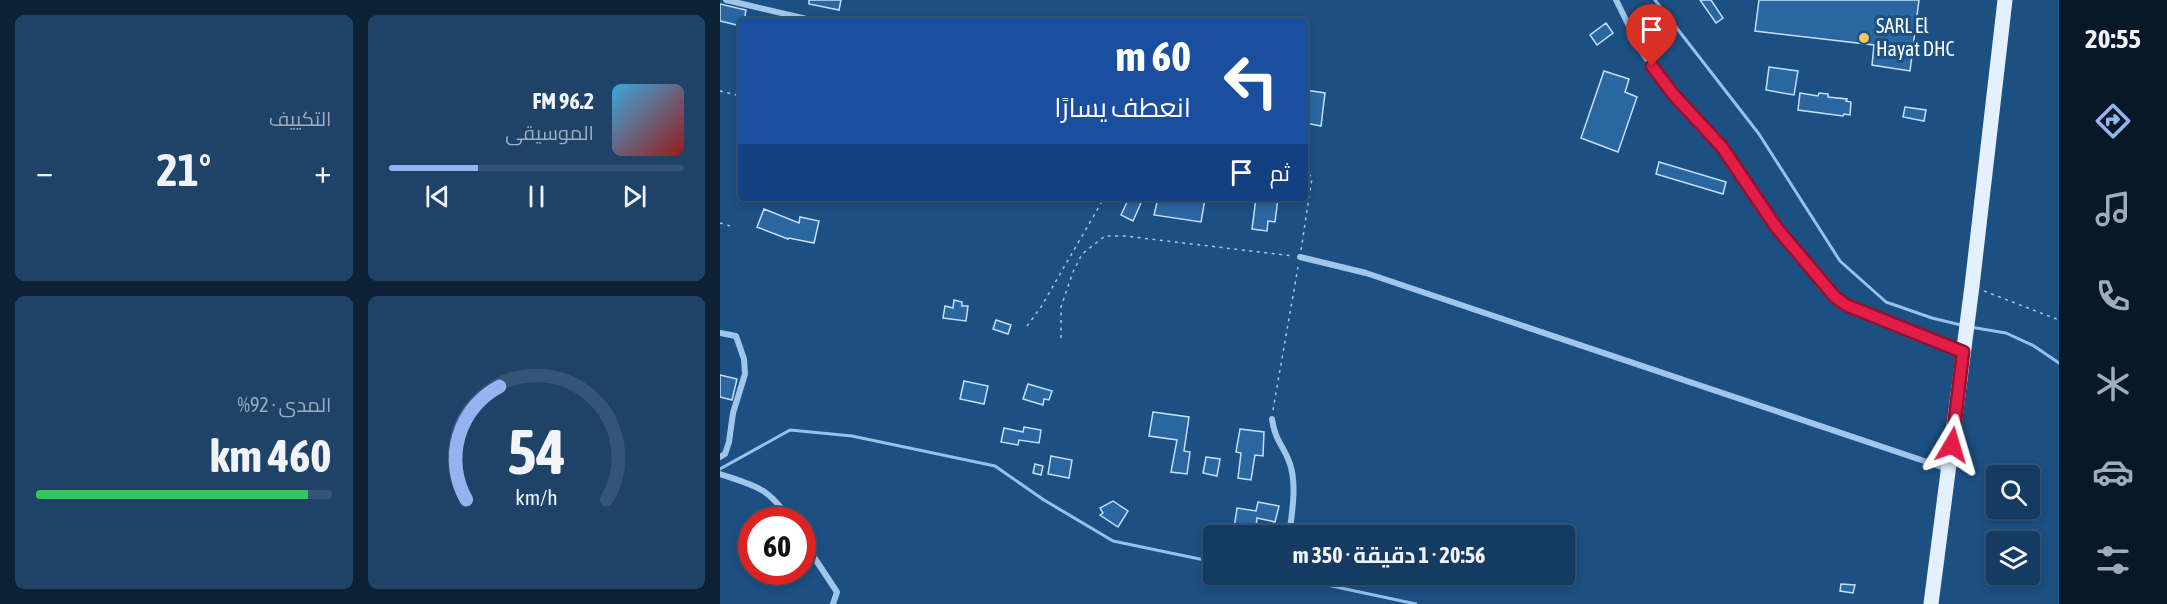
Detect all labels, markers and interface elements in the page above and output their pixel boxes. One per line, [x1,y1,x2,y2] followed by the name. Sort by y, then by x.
[1626,4,1677,66] pin
[1635,13,1668,46] icon: arrive
[1876,14,1955,60] place label: SARL El Hayat DHC
[2085,23,2141,54] text: 20:55
[1857,31,1871,45] marker: SARL El Hayat DHC
[1116,32,1191,80] text: 60 m
[1212,42,1290,120] icon: left
[532,88,594,114] text: 96.2 FM
[1054,92,1191,123] text: انعطف يسارًا
[2092,100,2134,142] icon: directions
[269,107,332,130] text: التكييف
[505,121,594,144] text: الموسيقى
[156,144,211,196] text: 21°
[36,152,53,190] text: −
[314,152,331,190] text: +
[1225,156,1258,189] icon: arrive
[1270,160,1290,186] text: ثم
[421,180,454,213] icon: previous
[520,180,553,213] icon: pause
[618,180,651,213] icon: next
[2092,188,2134,230] icon: music
[2092,275,2134,317] icon: phone
[2092,363,2134,405] icon: climate
[238,393,332,416] text: المدى · 92%
[1920,413,1984,477] position arrow
[507,416,566,487] text: 54
[210,430,332,482] text: 460 km
[2092,451,2134,493] icon: car
[1986,465,2040,585] map controls
[1986,465,2040,519] button: search
[515,485,558,510] text: km/h
[738,507,816,585] speed limit sign: 60
[1986,531,2040,585] button: layers
[2092,539,2134,581] icon: filters
[1293,542,1485,568] text: 20:56 · 1 دقيقة · 350 m

